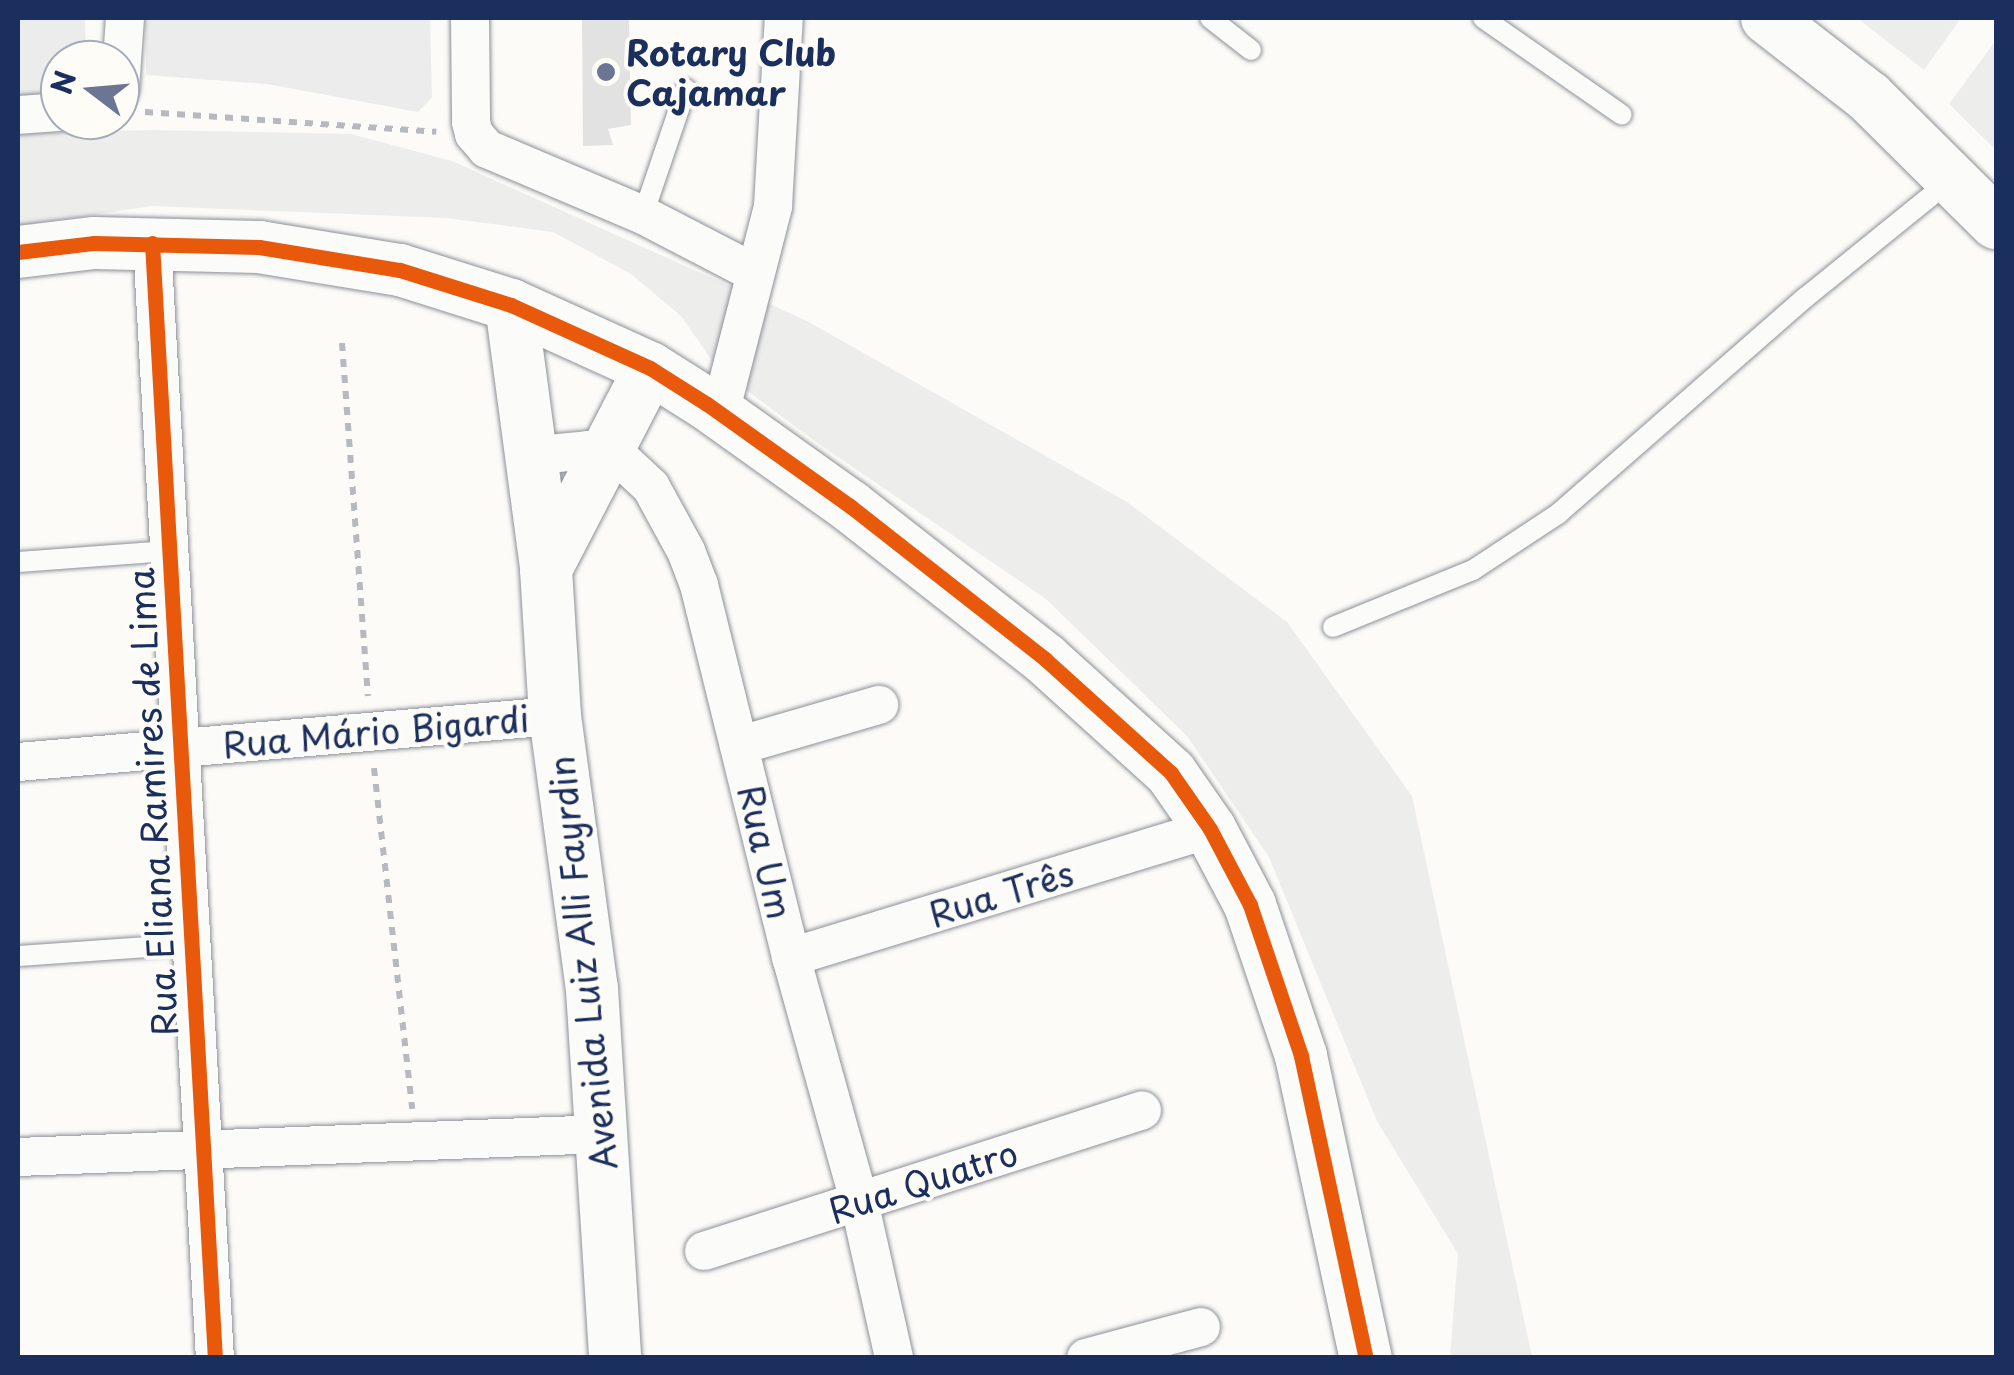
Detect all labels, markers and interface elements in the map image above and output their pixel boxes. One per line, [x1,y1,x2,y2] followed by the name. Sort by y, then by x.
[626,31,837,113] place label: Rotary Club Cajamar
[40,40,140,140] north arrow
[595,61,617,83] marker: Rotary Club Cajamar
[39,66,86,99] text: N
[119,563,185,1041] street label: Rua Eliana Ramires de Lima
[221,697,531,765] street label: Rua Mário Bigardi
[539,754,625,1172] street label: Avenida Luiz Alli Fayrdin
[730,780,802,924] street label: Rua Um
[923,851,1079,935] street label: Rua Três
[823,1131,1023,1231] street label: Rua Quatro

